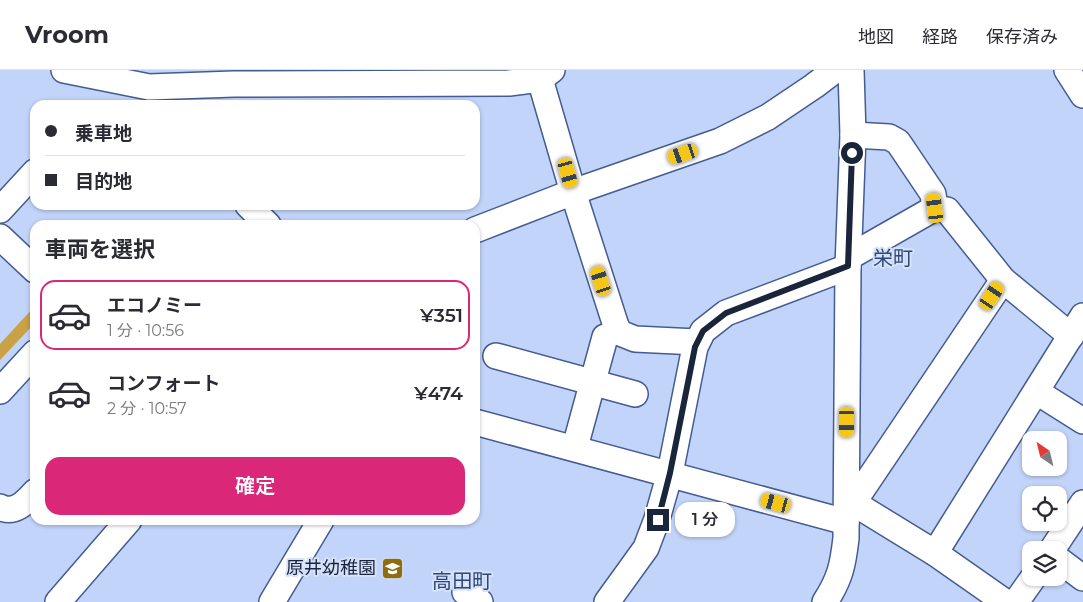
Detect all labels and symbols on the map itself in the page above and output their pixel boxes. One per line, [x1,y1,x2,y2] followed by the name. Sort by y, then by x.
[666,142,699,166] car
[841,142,863,164] route start
[556,157,579,189] car
[925,192,944,224] car
[873,246,913,270] district label: 栄町
[589,264,612,298] car
[977,279,1006,313] car
[839,407,854,437] car
[1022,431,1068,476] north arrow
[759,492,792,514] car
[676,502,736,538] callout: 1 分
[647,509,669,531] route end
[380,556,404,580] school or university icon: 原井幼稚園
[286,557,376,579] place label: 原井幼稚園
[432,569,492,593] district label: 高田町

